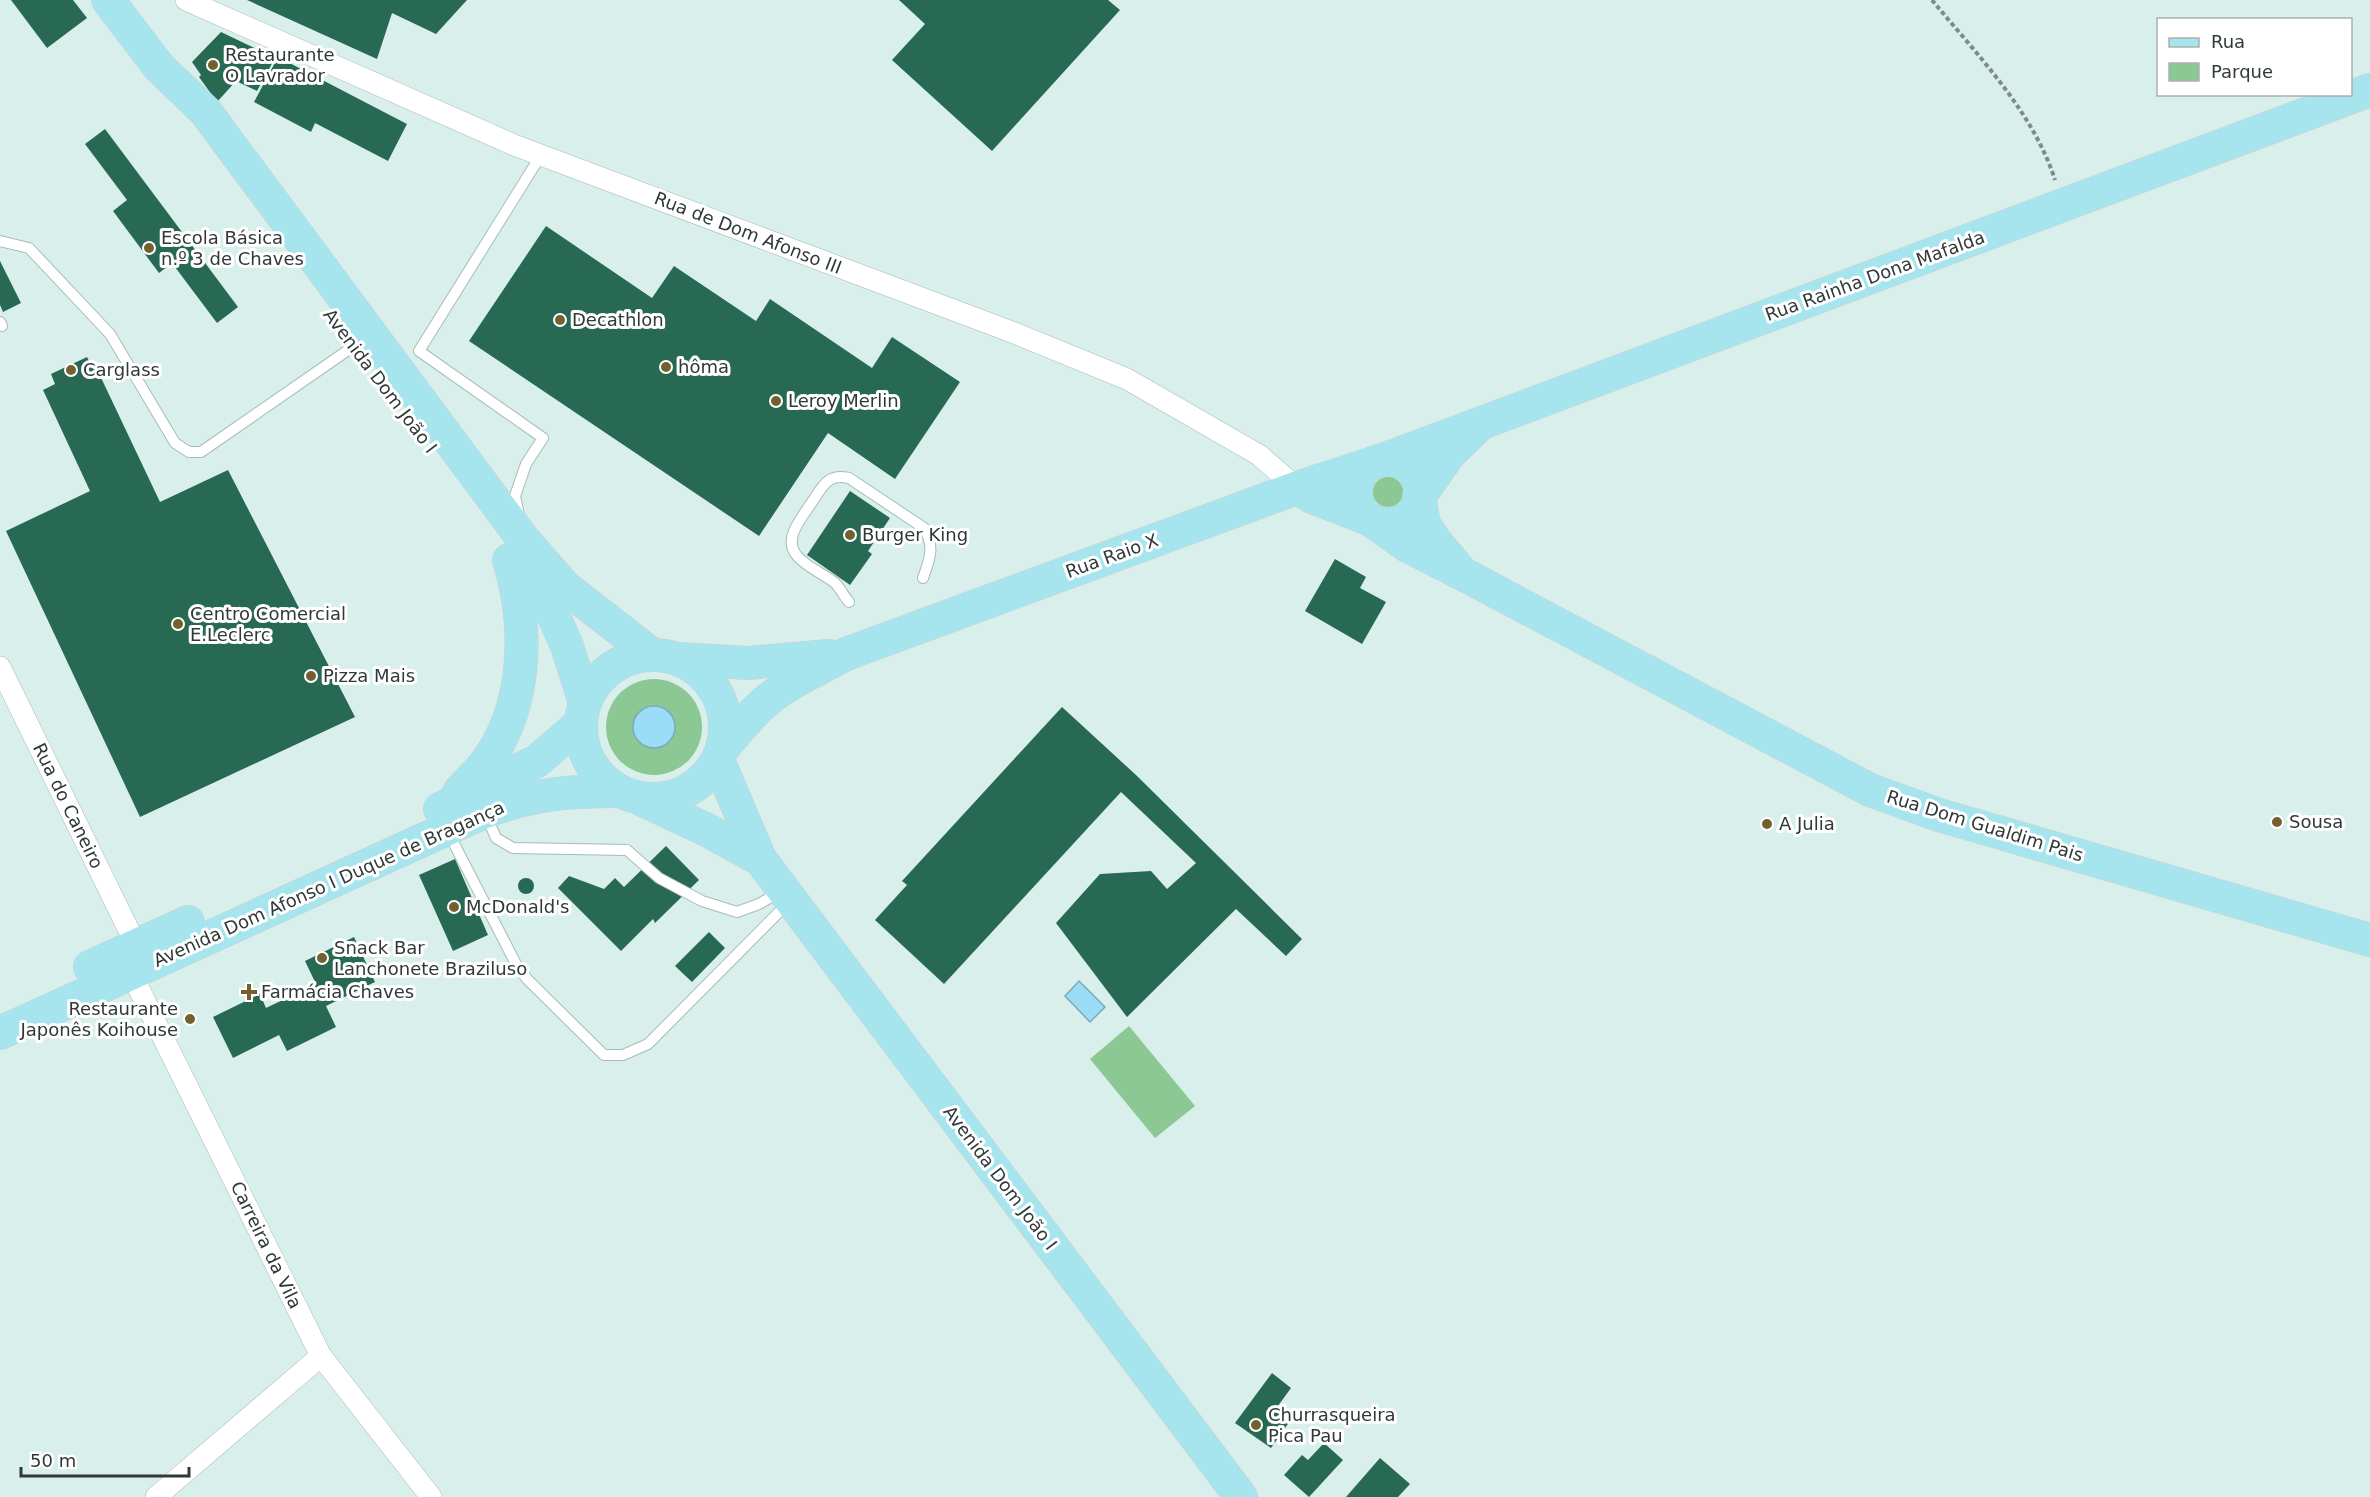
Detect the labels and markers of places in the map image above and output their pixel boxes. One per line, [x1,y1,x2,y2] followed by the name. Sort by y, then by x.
[225,44,335,86] place label: Restaurante O Lavrador
[206,58,220,72] marker: Restaurante O Lavrador
[161,227,304,269] place label: Escola Básica n.º 3 de Chaves
[142,241,156,255] marker: Escola Básica n.º 3 de Chaves
[572,309,664,330] place label: Decathlon
[553,313,567,327] marker: Decathlon
[678,356,729,377] place label: hôma
[83,359,160,380] place label: Carglass
[659,360,673,374] marker: hôma
[64,363,78,377] marker: Carglass
[788,390,899,411] place label: Leroy Merlin
[769,394,783,408] marker: Leroy Merlin
[862,524,968,545] place label: Burger King
[843,528,857,542] marker: Burger King
[190,603,346,645] place label: Centro Comercial E.Leclerc
[171,617,185,631] marker: Centro Comercial E.Leclerc
[323,665,415,686] place label: Pizza Mais
[304,669,318,683] marker: Pizza Mais
[2289,811,2343,832] place label: Sousa
[1779,813,1835,834] place label: A Julia
[2270,815,2284,829] marker: Sousa
[1760,817,1774,831] marker: A Julia
[466,896,570,917] place label: McDonald's
[447,900,461,914] marker: McDonald's
[334,937,527,979] place label: Snack Bar Lanchonete Braziluso
[315,951,329,965] marker: Snack Bar Lanchonete Braziluso
[261,981,414,1002] place label: Farmácia Chaves
[242,985,256,999] marker: Farmácia Chaves
[19,998,178,1040] place label: Restaurante Japonês Koihouse
[183,1012,197,1026] marker: Restaurante Japonês Koihouse
[1268,1404,1396,1446] place label: Churrasqueira Pica Pau
[1249,1418,1263,1432] marker: Churrasqueira Pica Pau

